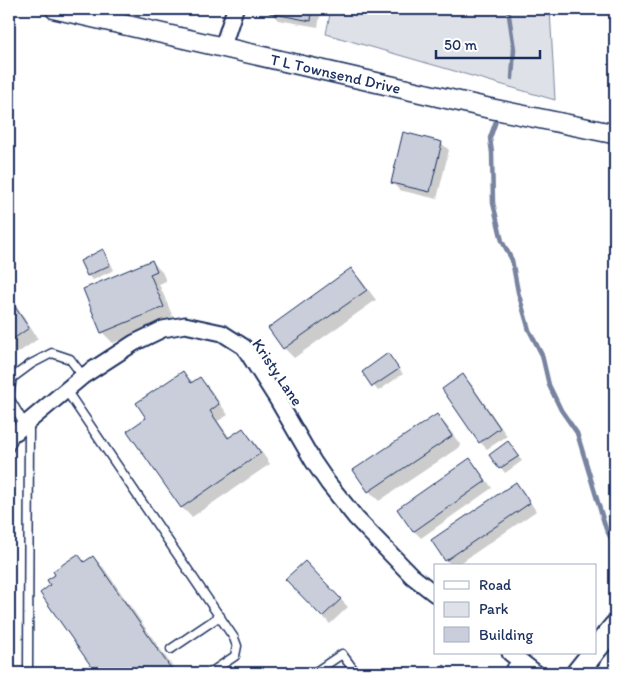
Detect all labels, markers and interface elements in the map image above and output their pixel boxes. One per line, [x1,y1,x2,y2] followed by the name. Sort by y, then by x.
[436,28,540,60] scale bar
[444,36,477,54] text: 50 m
[269,50,403,98] street label: T L Townsend Drive
[248,335,307,410] street label: Kristy Lane
[434,564,596,654] legend
[479,576,512,594] text: Road
[479,600,509,618] text: Park
[479,626,533,644] text: Building

